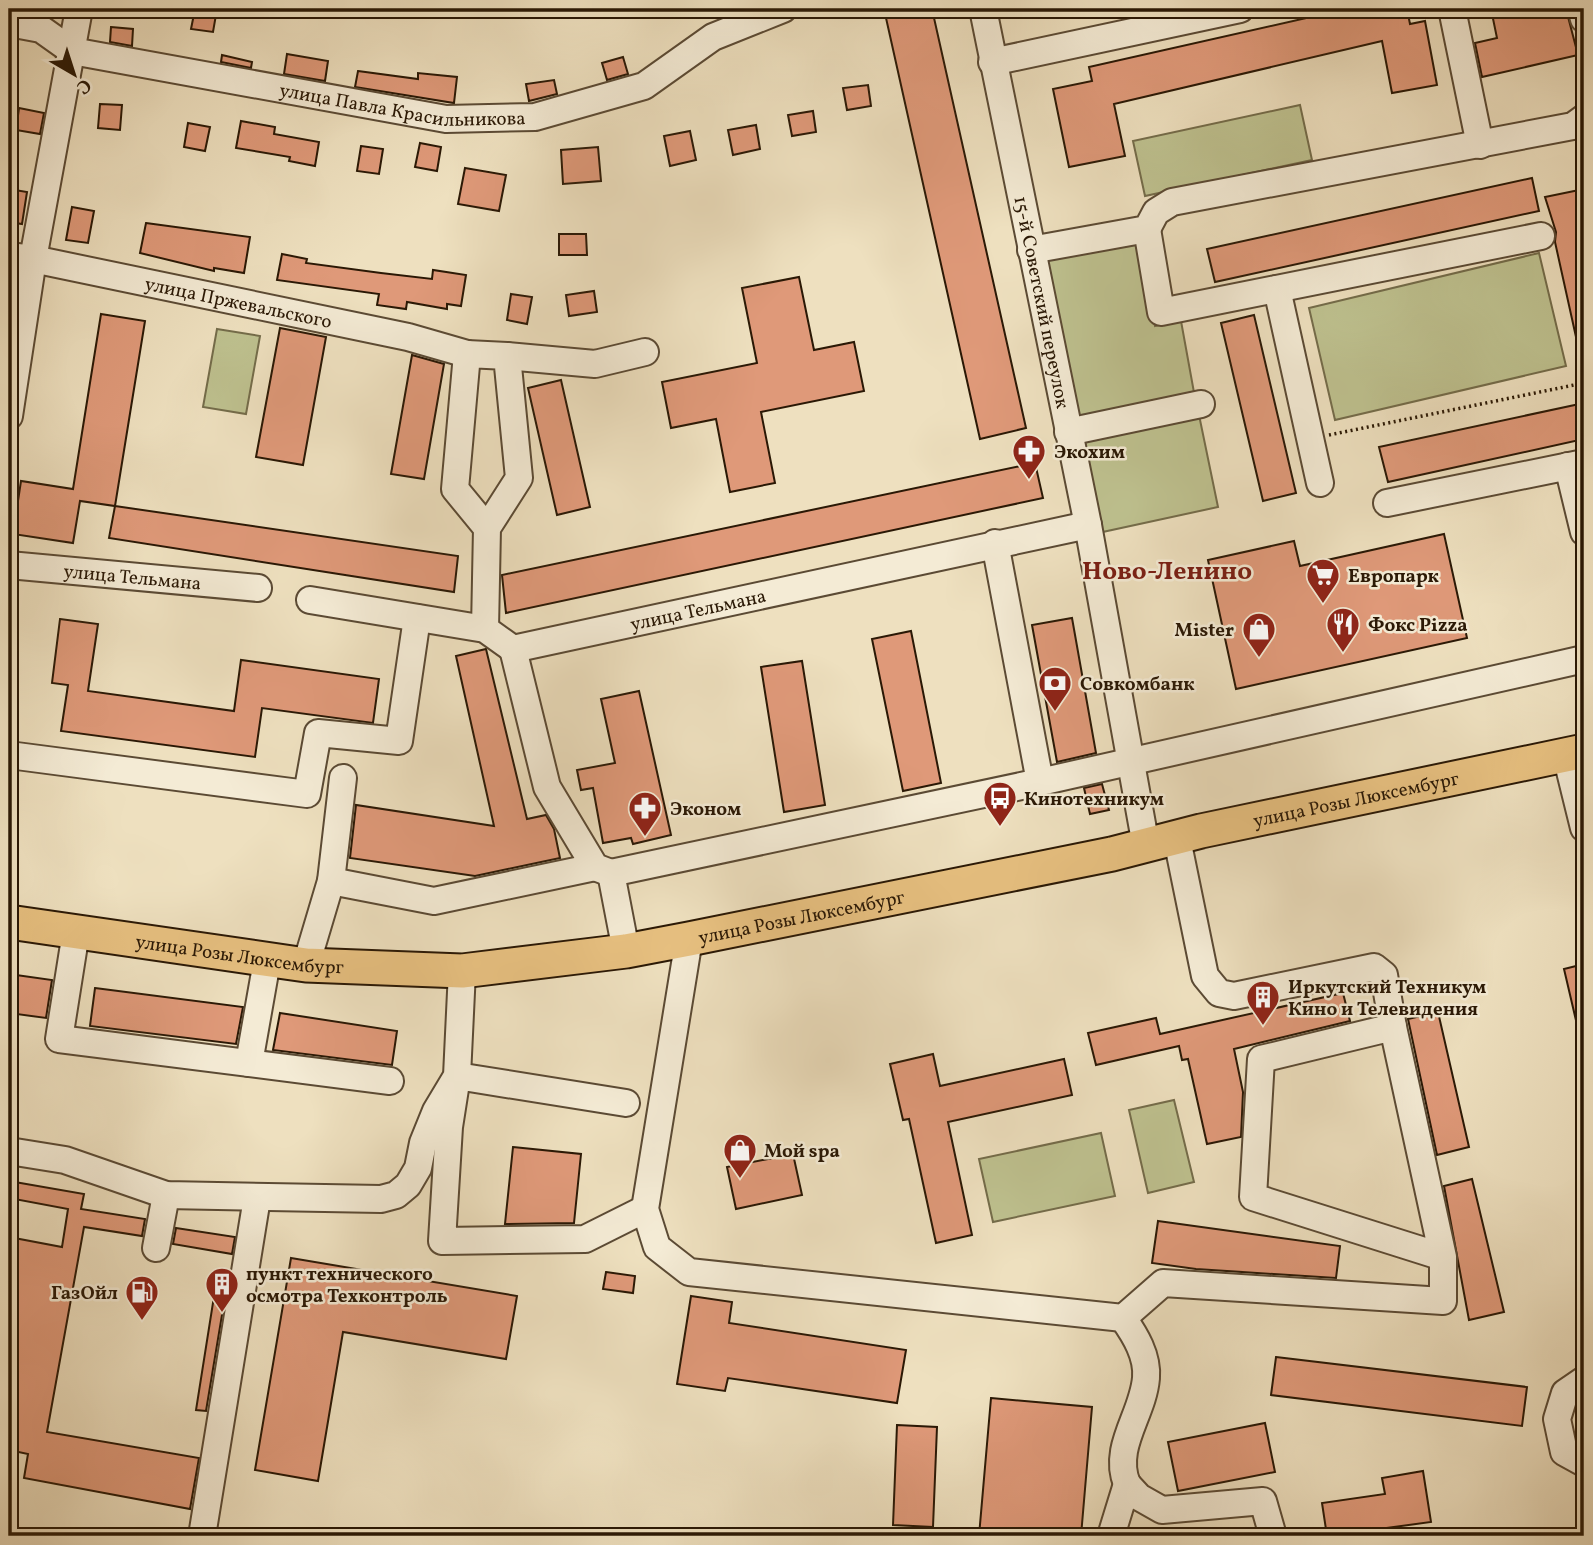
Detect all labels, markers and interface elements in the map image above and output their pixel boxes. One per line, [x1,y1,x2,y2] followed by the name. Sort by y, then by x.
[38,38,108,108] north arrow
[71,72,96,100] text: С
[277,78,526,134] street label: улица Павла Красильникова
[1006,194,1075,411] street label: 15-й Советский переулок
[142,272,334,336] street label: улица Пржевальского
[1010,432,1048,481] pharmacy icon: Экохим
[1054,440,1125,466] place label: Экохим
[1082,554,1252,590] district label: Ново-Ленино
[1304,556,1342,605] supermarket icon: Европарк
[62,559,202,598] street label: улица Тельмана
[1348,564,1440,590] place label: Европарк
[628,584,769,638] street label: улица Тельмана
[1324,605,1362,654] restaurant icon: Фокс Pizza
[1240,610,1278,659] shop icon: Mister
[1368,613,1468,639] place label: Фокс Pizza
[1175,618,1234,644] place label: Mister
[1036,664,1074,713] bank icon: Совкомбанк
[1080,672,1195,698] place label: Совкомбанк
[1251,766,1462,835] street label: улица Розы Люксембург
[981,779,1019,828] bus stop icon: Кинотехникум
[1024,787,1164,813] place label: Кинотехникум
[626,789,664,838] pharmacy icon: Эконом
[670,797,741,823] place label: Эконом
[696,885,908,952] street label: улица Розы Люксембург
[134,929,345,981] street label: улица Розы Люксембург
[1288,975,1486,1023] place label: Иркутский Техникум Кино и Телевидения
[1244,978,1282,1027] building icon: Иркутский Техникум Кино и Телевидения
[721,1131,759,1180] shop icon: Мой spa
[764,1139,840,1165] place label: Мой spa
[246,1262,448,1310] place label: пункт технического осмотра Техконтроль
[203,1265,241,1314] building icon: пункт технического осмотра Техконтроль
[123,1273,161,1322] fuel station icon: ГазОйл
[51,1281,118,1307] place label: ГазОйл

